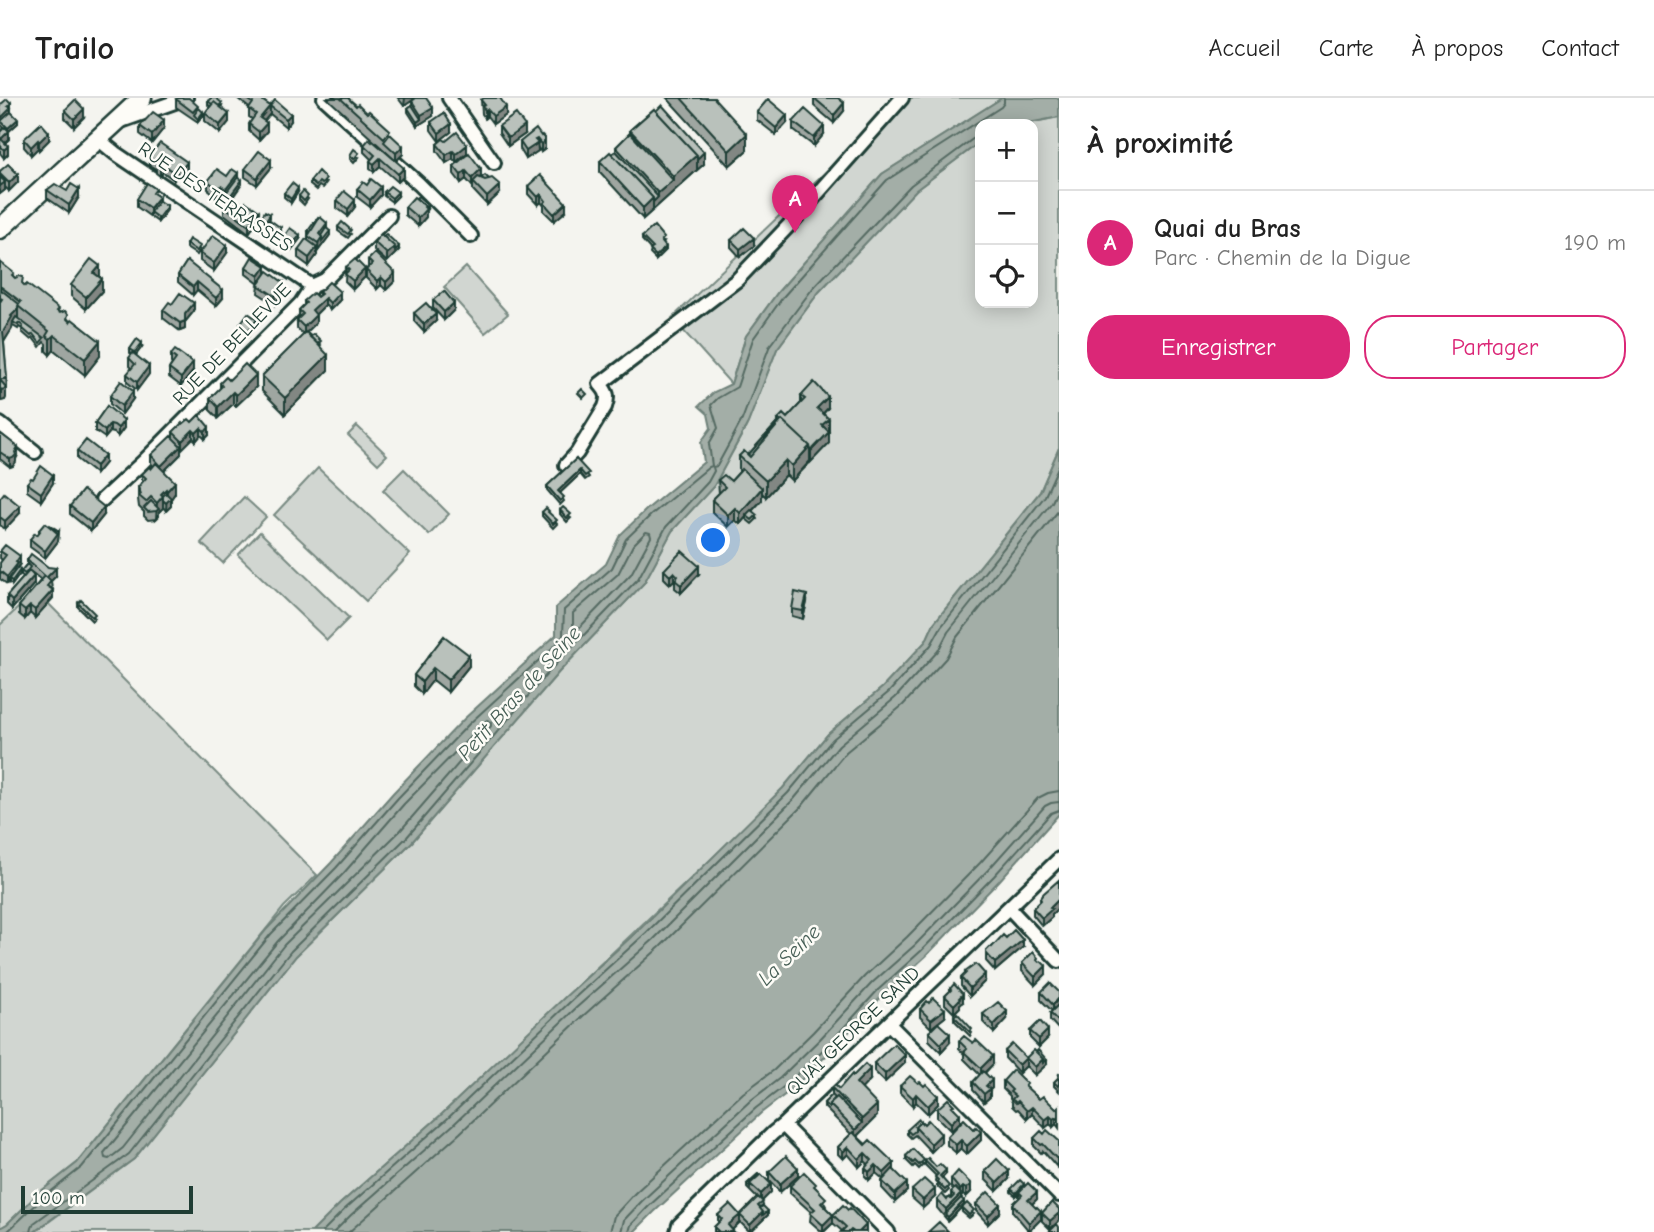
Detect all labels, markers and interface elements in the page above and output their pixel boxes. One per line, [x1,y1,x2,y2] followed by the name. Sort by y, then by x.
[35,29,114,67] text: Trailo
[1209,34,1281,62] text: Accueil
[1319,34,1374,62] text: Carte
[1412,34,1503,62] text: À propos
[1541,34,1619,62] text: Contact
[975,119,1038,308] map controls
[975,119,1038,182] button: +
[1087,126,1233,161] text: À proximité
[134,137,296,257] street label: RUE DES TERRASSES
[772,175,818,233] pin: A
[975,182,1038,245] button: −
[1154,214,1300,244] text: Quai du Bras
[1104,229,1116,256] text: A
[1564,229,1626,256] text: 190 m
[1154,244,1410,271] text: Parc · Chemin de la Digue
[975,245,1038,308] button: locate
[168,279,296,409] street label: RUE DE BELLEVUE
[1087,315,1350,379] button: Enregistrer
[1364,315,1626,379] button: Partager
[696,523,730,557] your location
[452,621,586,765] water label: Petit Bras de Seine
[753,919,825,990] water label: La Seine
[782,962,924,1100] street label: QUAI GEORGE SAND
[21,1183,192,1215] scale bar
[32,1187,85,1209] text: 100 m

